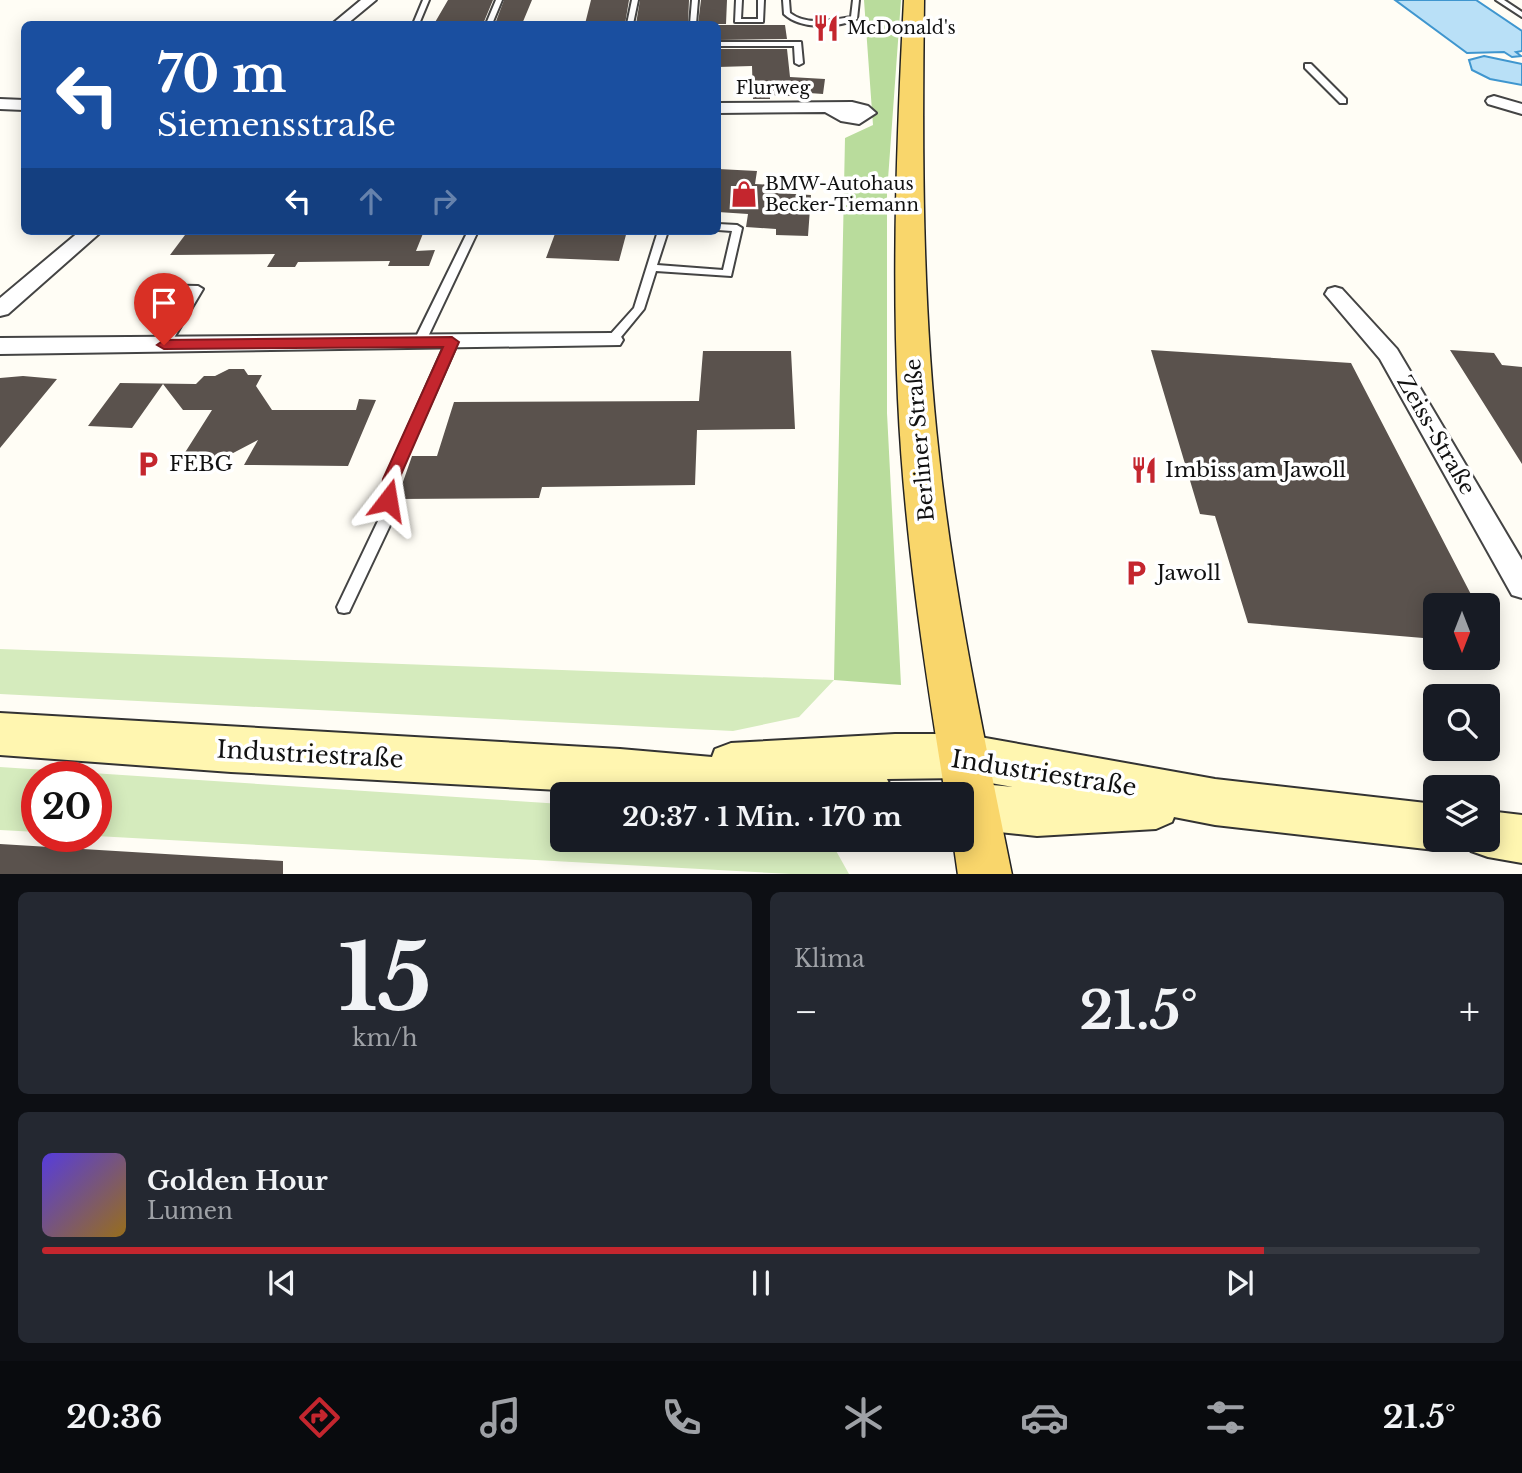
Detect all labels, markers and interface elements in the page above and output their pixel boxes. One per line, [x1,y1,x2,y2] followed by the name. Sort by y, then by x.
[811,13,841,43] restaurant icon: McDonald's
[847,17,956,39] place label: McDonald's
[157,44,287,105] text: 70 m
[42,49,133,140] icon: left
[736,77,811,99] street label: Flurweg
[157,105,396,145] text: Siemensstraße
[765,173,919,216] place label: BMW-Autohaus Becker-Tiemann
[729,179,759,209] shop icon: BMW-Autohaus Becker-Tiemann
[279,182,317,220] icon: left
[352,182,390,220] icon: ahead
[425,182,463,220] icon: right
[134,273,194,345] pin
[145,284,183,322] icon: arrive
[900,357,940,523] street label: Berliner Straße
[1391,371,1481,499] street label: Zeiss-Straße
[133,449,163,479] parking icon: FEBG
[169,451,233,477] place label: FEBG
[1129,455,1159,485] restaurant icon: Imbiss am Jawoll
[1165,457,1346,483] place label: Imbiss am Jawoll
[351,463,425,537] position arrow
[1121,558,1151,588] parking icon: Jawoll
[1154,560,1221,586] place label: Jawoll
[1423,593,1500,670] north arrow
[1423,593,1500,852] map controls
[1423,684,1500,761] button: search
[216,735,404,773] street label: Industriestraße
[949,744,1139,802] street label: Industriestraße
[21,761,112,852] speed limit sign: 20
[1423,775,1500,852] button: layers
[622,801,902,833] text: 20:37 · 1 Min. · 170 m
[338,922,432,1035] text: 15
[794,945,865,973] text: Klima
[1079,979,1198,1043] text: 21.5°
[794,988,818,1035] text: −
[1459,988,1480,1035] text: +
[352,1024,418,1052] text: km/h
[147,1165,328,1197] text: Golden Hour
[147,1197,233,1225] text: Lumen
[263,1264,301,1302] icon: previous
[742,1264,780,1302] icon: pause
[1221,1264,1259,1302] icon: next
[295,1393,344,1442] icon: directions
[476,1393,525,1442] icon: music
[657,1393,706,1442] icon: phone
[839,1393,888,1442] icon: climate
[1020,1393,1069,1442] icon: car
[1201,1393,1250,1442] icon: filters
[66,1397,162,1437] text: 20:36
[1383,1397,1456,1437] text: 21.5°

